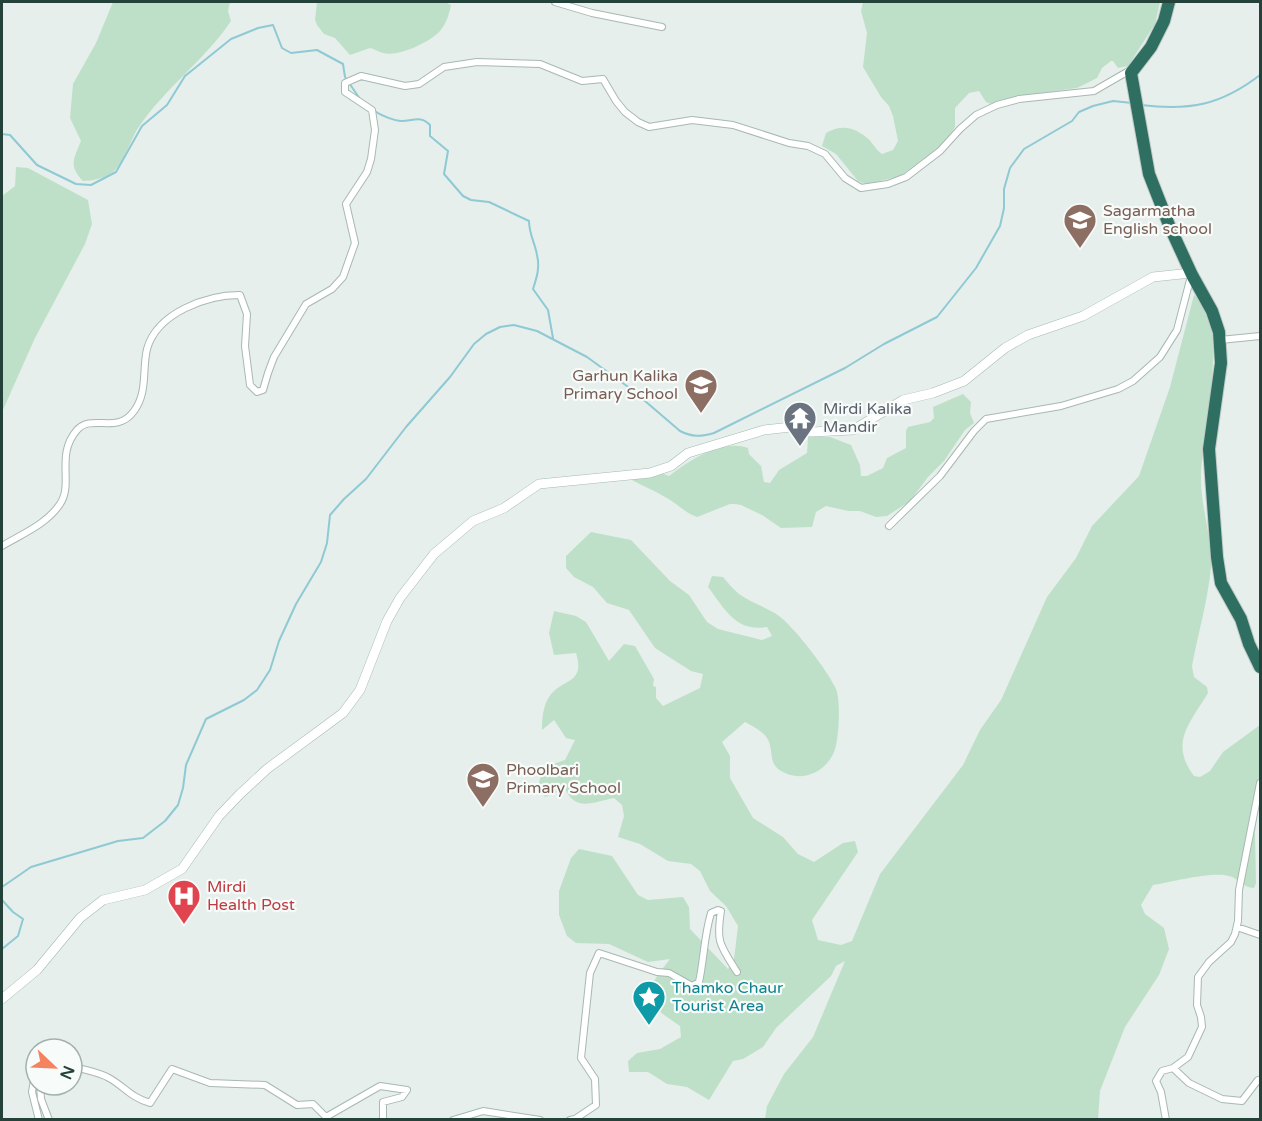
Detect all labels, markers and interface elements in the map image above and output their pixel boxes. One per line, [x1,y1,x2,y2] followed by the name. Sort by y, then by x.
[1103,201,1212,239] place label: Sagarmatha English school
[1062,202,1098,249] school or university icon: Sagarmatha English school
[563,366,678,404] place label: Garhun Kalika Primary School
[683,367,719,414] school or university icon: Garhun Kalika Primary School
[823,399,912,437] place label: Mirdi Kalika Mandir
[782,400,818,447] temple icon: Mirdi Kalika Mandir
[506,760,621,798] place label: Phoolbari Primary School
[465,761,501,808] school or university icon: Phoolbari Primary School
[207,877,295,915] place label: Mirdi Health Post
[166,878,202,925] hospital icon: Mirdi Health Post
[672,978,784,1016] place label: Thamko Chaur Tourist Area
[631,979,667,1026] place icon: Thamko Chaur Tourist Area
[24,1037,84,1097] north arrow
[55,1063,79,1082] text: N

